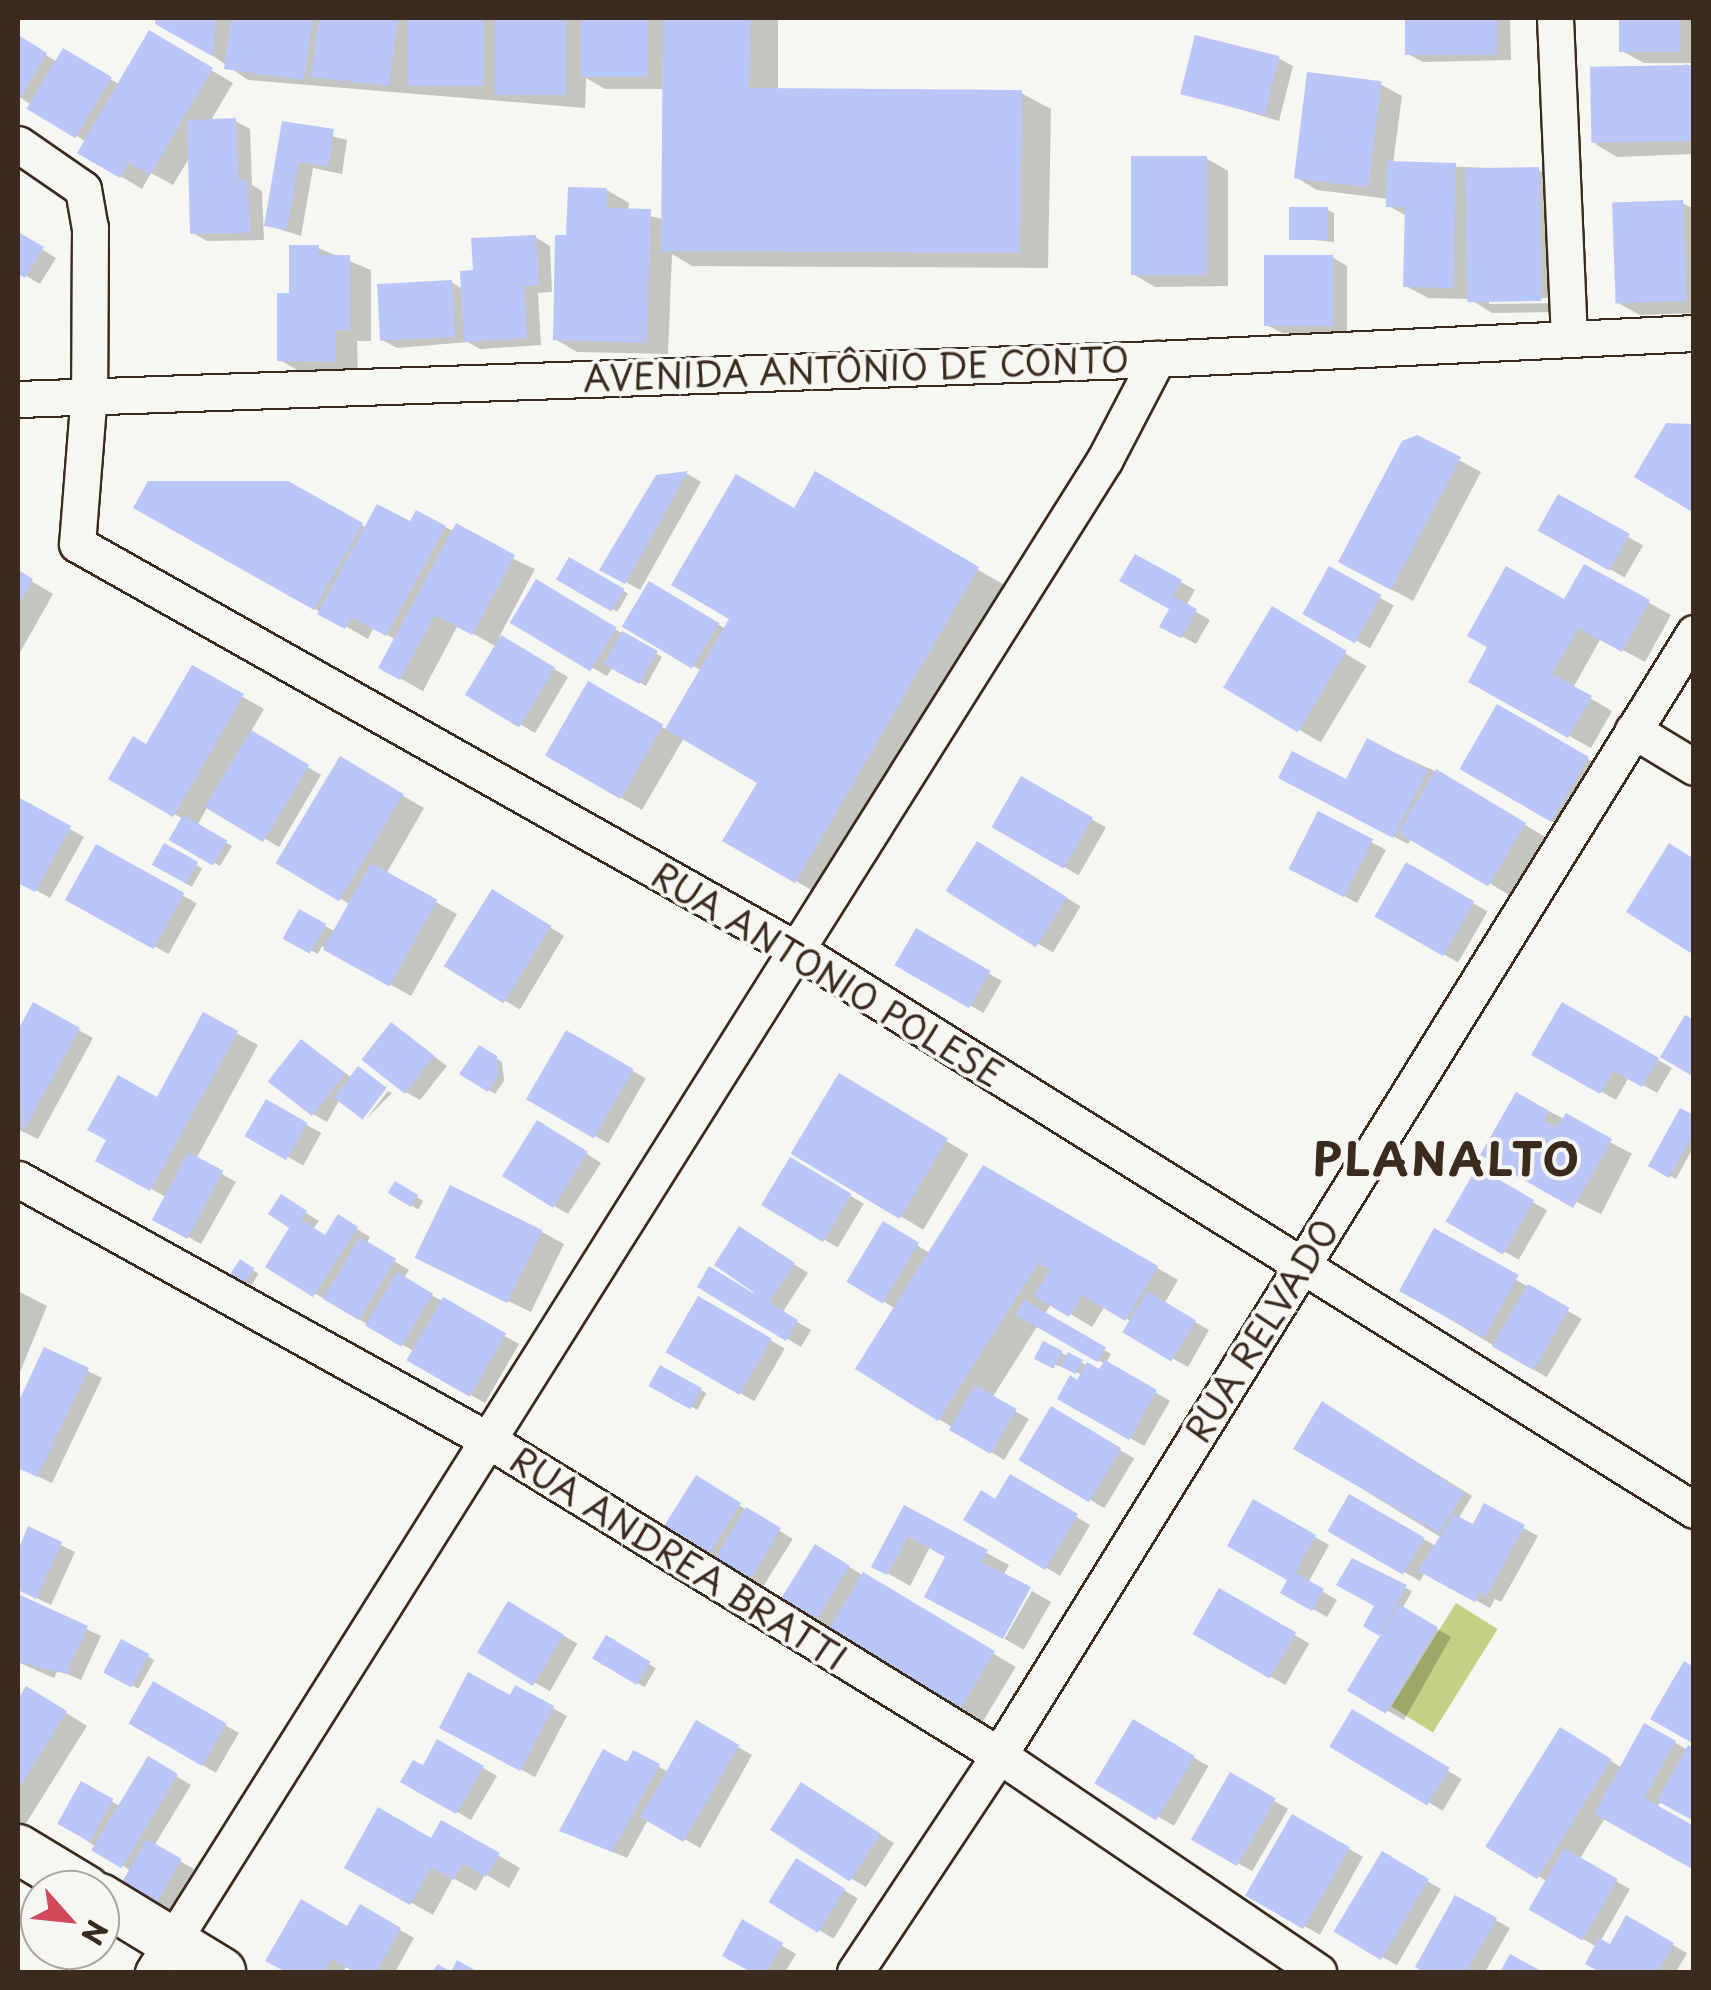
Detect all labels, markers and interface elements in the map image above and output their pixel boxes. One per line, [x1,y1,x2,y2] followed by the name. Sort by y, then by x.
[581,337,1131,399] street label: AVENIDA ANTÔNIO DE CONTO
[643,851,1013,1097] street label: RUA ANTONIO POLESE
[1313,1131,1581,1185] district label: PLANALTO
[1175,1209,1347,1451] street label: RUA RELVADO
[503,1437,855,1679] street label: RUA ANDREA BRATTI
[20,1870,120,1970] north arrow
[71,1913,120,1953] text: N

